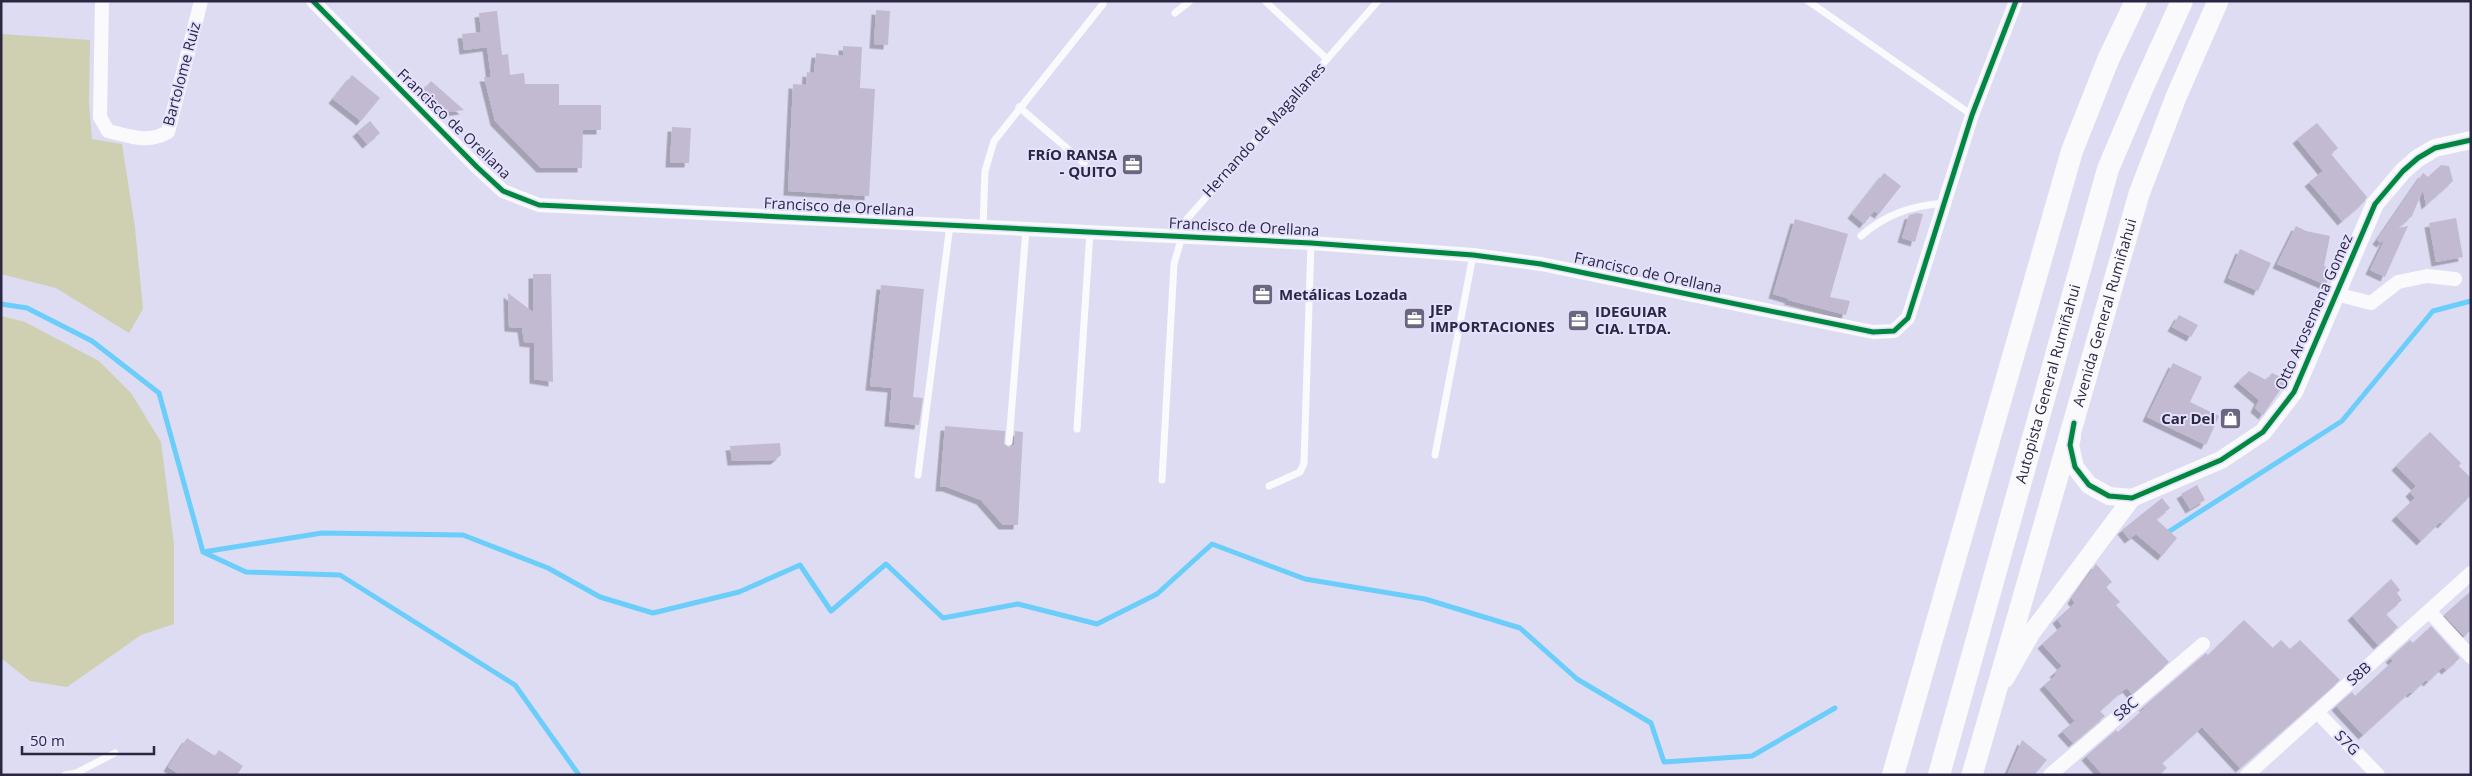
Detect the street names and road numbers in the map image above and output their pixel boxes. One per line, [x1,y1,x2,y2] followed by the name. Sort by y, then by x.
[158,20,205,128] street label: Bartolome Ruiz
[1197,58,1329,201] street label: Hernando de Magallanes
[394,64,516,183] street label: Francisco de Orellana
[763,192,915,220] street label: Francisco de Orellana
[1168,212,1320,240] street label: Francisco de Orellana
[2067,216,2140,409] street label: Avenida General Rumiñahui
[2270,231,2356,393] street label: Otto Arosemena Gomez
[1572,247,1724,297] street label: Francisco de Orellana
[2010,282,2084,486] street label: Autopista General Rumiñahui
[2342,657,2375,690] street label: S8B
[2109,692,2142,724] street label: S8C
[2331,725,2365,759] street label: S7G

